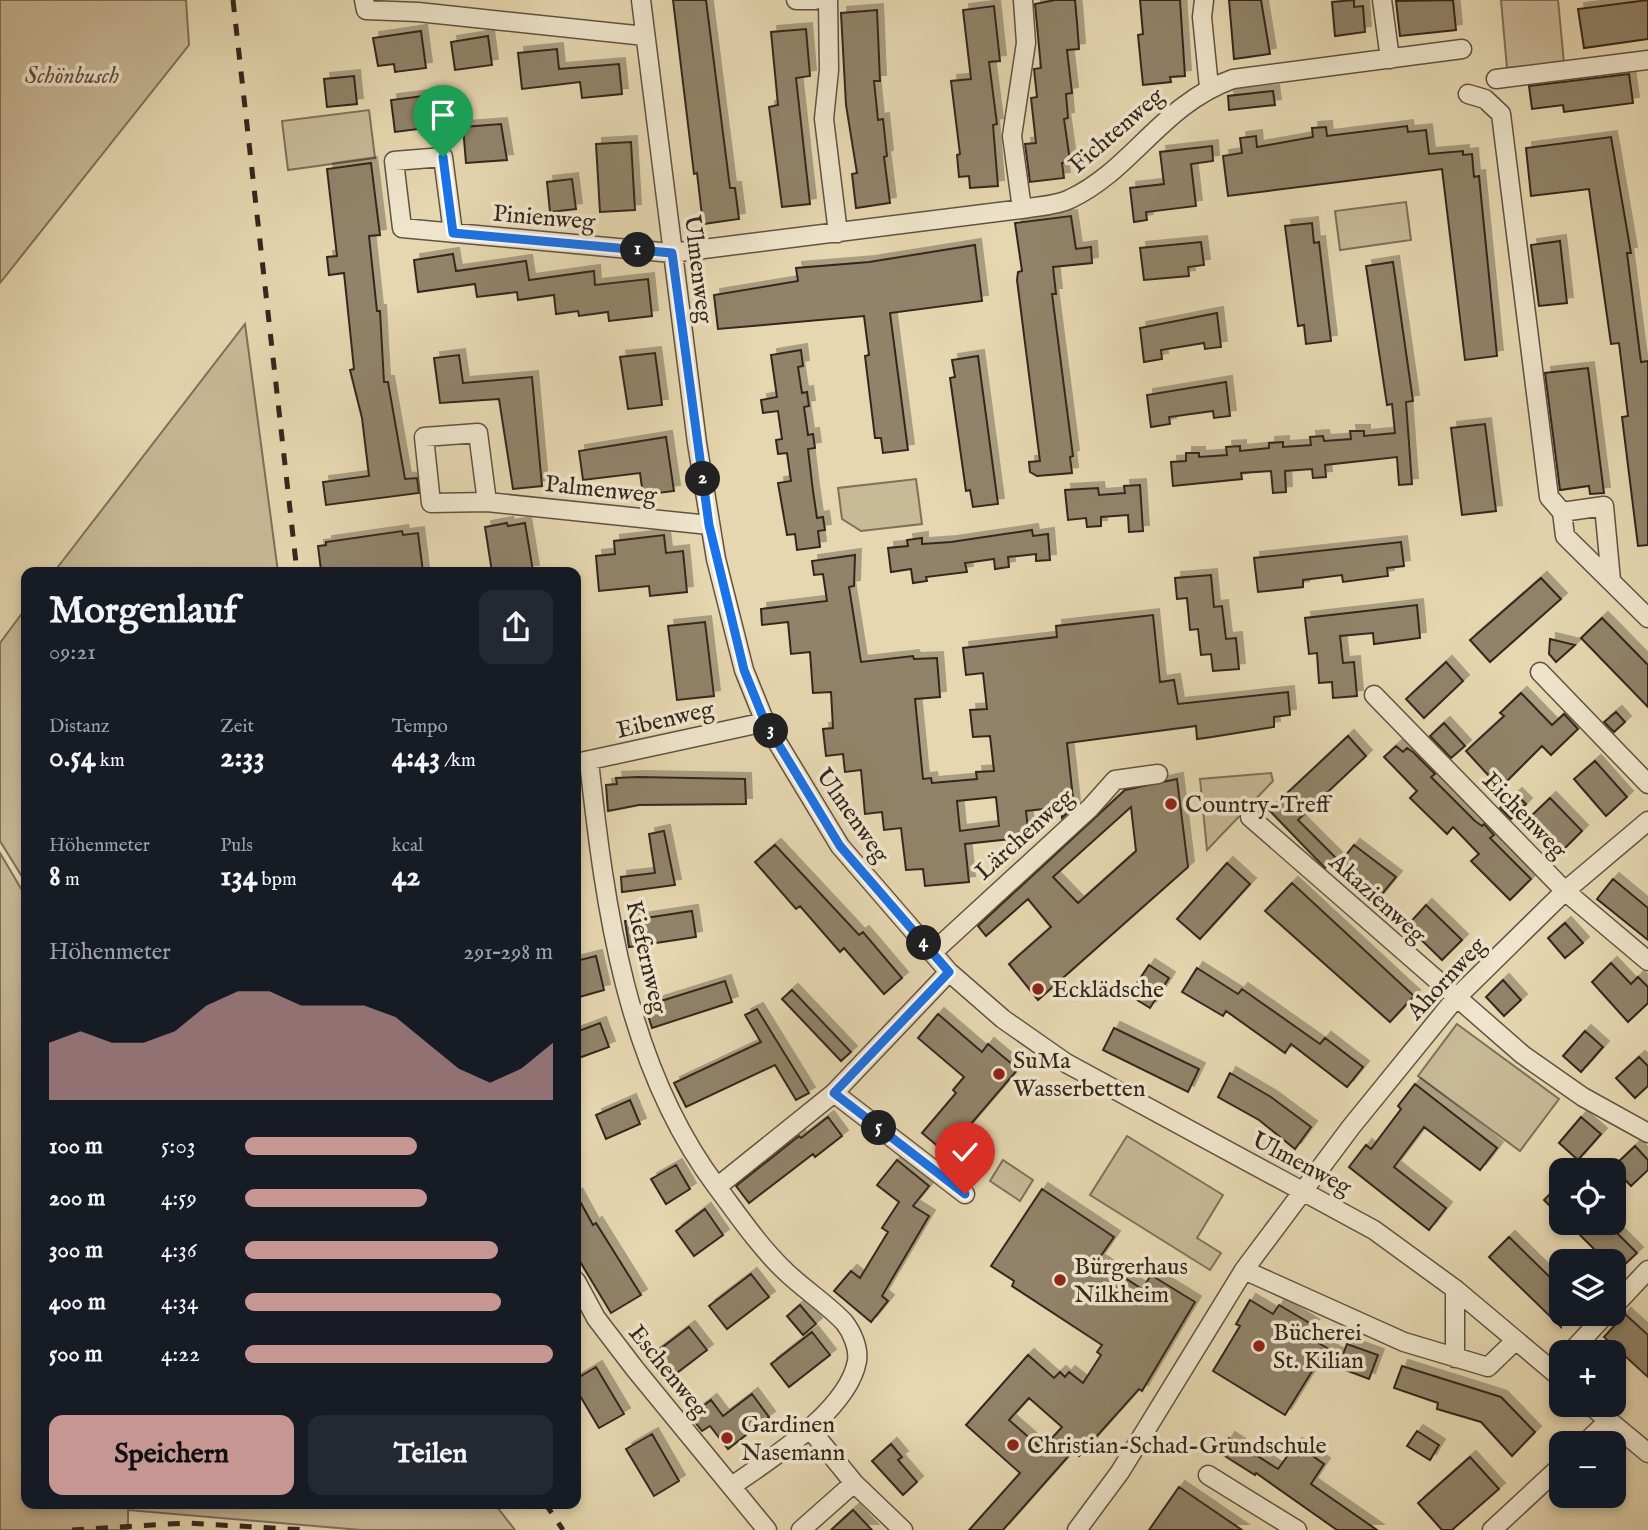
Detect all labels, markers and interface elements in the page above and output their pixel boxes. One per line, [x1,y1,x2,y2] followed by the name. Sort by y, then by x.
[25,61,119,92] park label: Schönbusch
[1063,81,1172,181] street label: Fichtenweg
[413,85,473,157] pin
[424,96,462,134] icon: arrive
[491,199,597,238] street label: Pinienweg
[676,213,720,326] street label: Ulmenweg
[620,232,656,268] pin: 1
[634,237,641,261] text: 1
[686,462,720,496] pin: 2
[698,466,707,490] text: 2
[543,469,659,512] street label: Palmenweg
[49,588,237,636] text: Morgenlauf
[479,590,553,664] button: share
[49,638,96,667] text: 09:21
[614,694,718,747] street label: Eibenweg
[754,714,788,748] pin: 3
[49,715,110,739] text: Distanz
[220,715,254,739] text: Zeit
[392,715,448,739] text: Tempo
[767,718,774,742] text: 3
[49,739,96,777] text: 0.54
[220,739,265,777] text: 2:33
[392,739,440,777] text: 4:43
[96,749,125,773] text: km
[440,749,476,773] text: /km
[808,762,896,870] street label: Ulmenweg
[1475,766,1574,867] street label: Eichenweg
[969,782,1082,888] street label: Lärchenweg
[1185,790,1333,821] place label: Country-Treff
[1163,796,1179,812] marker: Country-Treff
[49,834,150,858] text: Höhenmeter
[220,834,253,858] text: Puls
[392,834,423,858] text: kcal
[1321,847,1433,951] street label: Akazienweg
[49,858,61,896] text: 8
[220,858,257,896] text: 134
[392,858,420,896] text: 42
[61,868,80,892] text: m
[257,868,297,892] text: bpm
[617,898,674,1018] street label: Kiefernweg
[906,926,942,960] pin: 4
[919,930,928,954] text: 4
[1400,930,1494,1028] street label: Ahornweg
[49,938,171,967] text: Höhenmeter
[463,938,553,967] text: 291–298 m
[1052,975,1164,1006] place label: Ecklädsche
[1030,981,1046,997] marker: Ecklädsche
[1013,1046,1146,1105] place label: SuMa Wasserbetten
[991,1066,1007,1082] marker: SuMa Wasserbetten
[862,1110,896,1146] pin: 5
[875,1115,882,1139] text: 5
[935,1122,995,1194] pin
[1246,1125,1357,1204] street label: Ulmenweg
[49,1132,103,1161] text: 100 m
[161,1132,195,1161] text: 5:03
[946,1133,984,1171] icon: check
[1549,1158,1626,1508] map controls
[1549,1158,1626,1235] button: locate
[49,1184,105,1213] text: 200 m
[161,1184,197,1213] text: 4:59
[49,1236,103,1265] text: 300 m
[161,1236,197,1265] text: 4:36
[1549,1249,1626,1326] button: layers
[1074,1252,1188,1311] place label: Bürgerhaus Nilkheim
[1052,1272,1068,1288] marker: Bürgerhaus Nilkheim
[49,1288,106,1317] text: 400 m
[161,1288,198,1317] text: 4:34
[1273,1318,1364,1377] place label: Bücherei St. Kilian
[621,1319,716,1426] street label: Eschenweg
[1251,1338,1267,1354] marker: Bücherei St. Kilian
[49,1340,103,1369] text: 500 m
[161,1340,200,1369] text: 4:22
[1549,1340,1626,1417] button: +
[741,1410,846,1469] place label: Gardinen Nasemann
[49,1415,294,1495] button: Speichern
[308,1415,553,1495] button: Teilen
[719,1430,735,1446] marker: Gardinen Nasemann
[1027,1431,1326,1462] place label: Christian-Schad-Grundschule
[1549,1431,1626,1508] button: −
[1005,1437,1021,1453] marker: Christian-Schad-Grundschule

